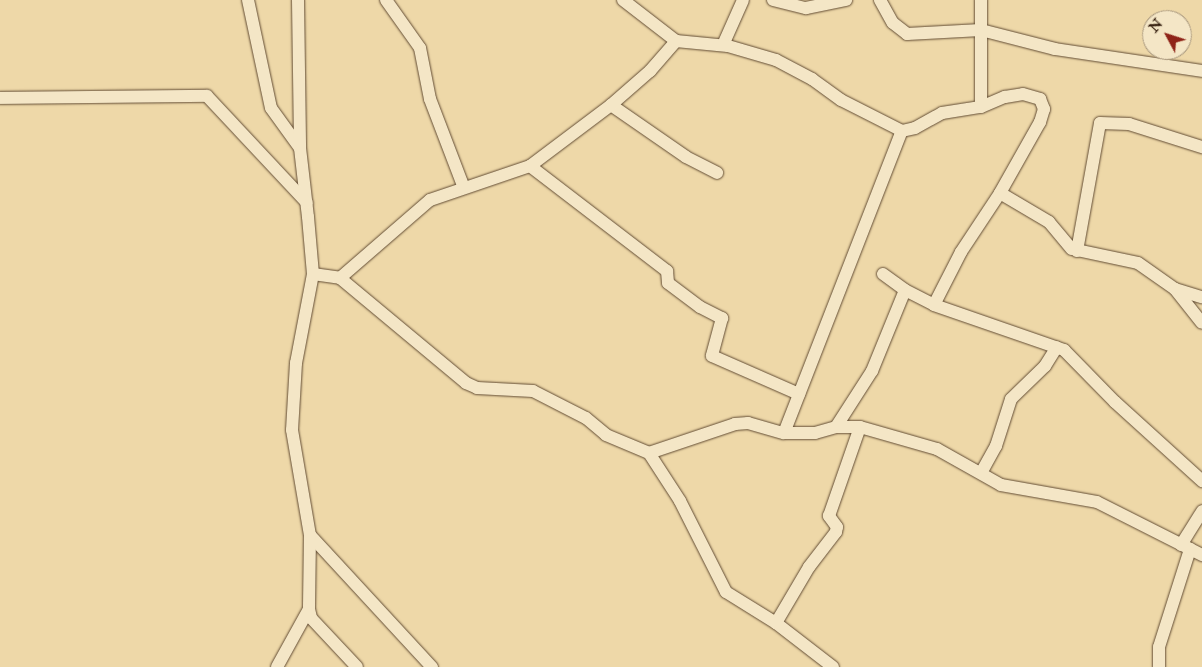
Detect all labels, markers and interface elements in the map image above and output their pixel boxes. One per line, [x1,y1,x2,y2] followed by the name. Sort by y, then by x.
[1142,10,1192,60] north arrow
[1145,15,1166,36] text: N

